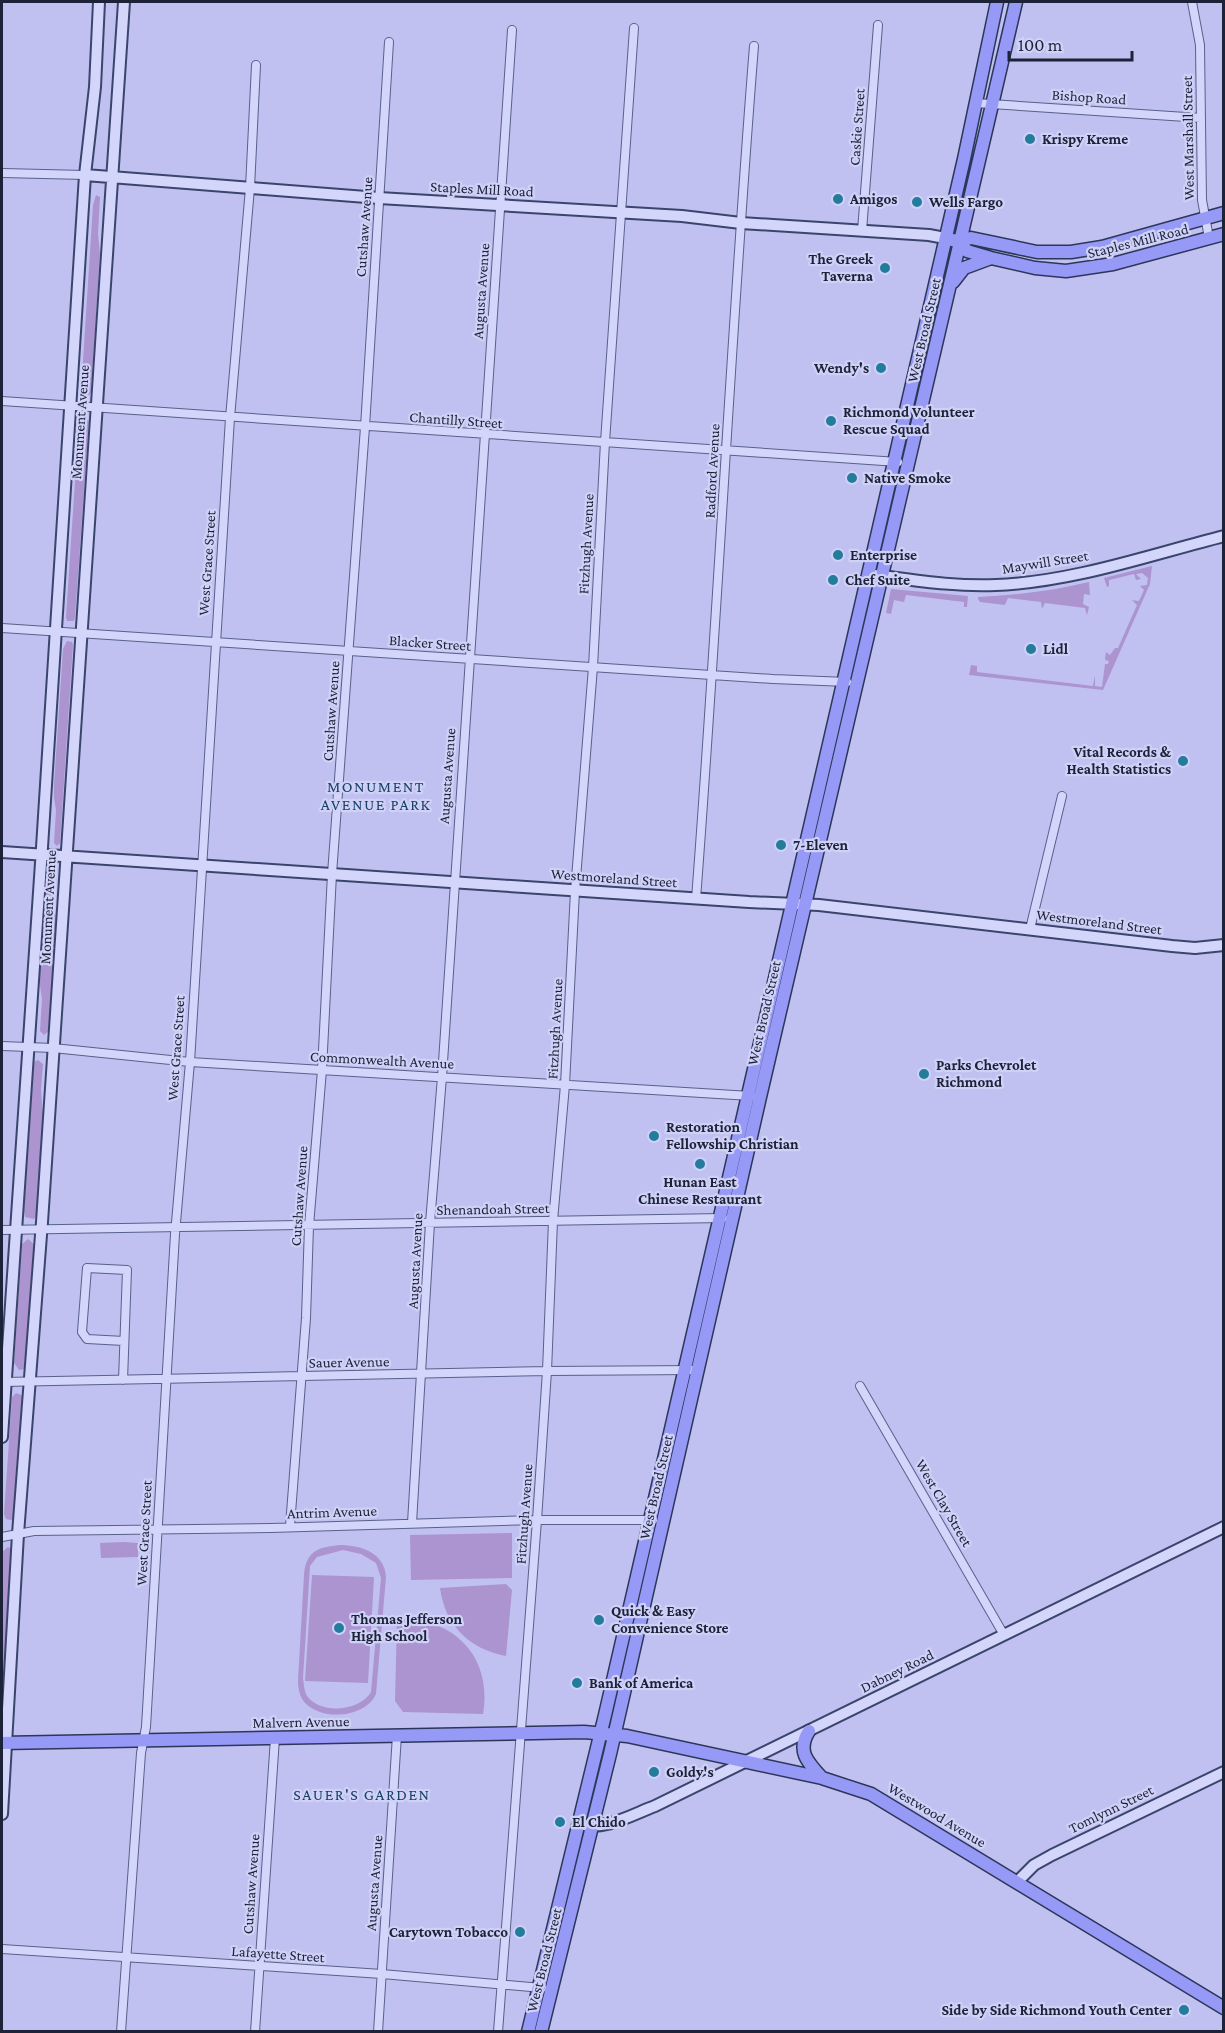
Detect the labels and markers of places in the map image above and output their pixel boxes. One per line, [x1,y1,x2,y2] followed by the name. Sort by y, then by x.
[1042,131,1128,147] place label: Krispy Kreme
[1023,132,1037,146] marker: Krispy Kreme
[849,191,897,207] place label: Amigos
[831,192,845,206] marker: Amigos
[928,194,1003,210] place label: Wells Fargo
[910,195,924,209] marker: Wells Fargo
[808,251,874,284] place label: The Greek Taverna
[878,261,892,275] marker: The Greek Taverna
[813,360,869,376] place label: Wendy's
[874,361,888,375] marker: Wendy's
[843,404,975,437] place label: Richmond Volunteer Rescue Squad
[824,414,838,428] marker: Richmond Volunteer Rescue Squad
[864,470,951,486] place label: Native Smoke
[845,471,859,485] marker: Native Smoke
[850,547,917,563] place label: Enterprise
[831,548,845,562] marker: Enterprise
[845,572,910,588] place label: Chef Suite
[826,573,840,587] marker: Chef Suite
[1043,641,1069,657] place label: Lidl
[1024,642,1038,656] marker: Lidl
[1067,744,1172,777] place label: Vital Records & Health Statistics
[1176,754,1190,768] marker: Vital Records & Health Statistics
[793,837,849,853] place label: 7-Eleven
[774,838,788,852] marker: 7-Eleven
[936,1057,1037,1090] place label: Parks Chevrolet Richmond
[917,1067,931,1081] marker: Parks Chevrolet Richmond
[666,1119,799,1152] place label: Restoration Fellowship Christian
[647,1129,661,1143] marker: Restoration Fellowship Christian
[693,1157,707,1171] marker: Hunan East Chinese Restaurant
[638,1174,762,1207] place label: Hunan East Chinese Restaurant
[611,1603,729,1636] place label: Quick & Easy Convenience Store
[351,1611,463,1644] place label: Thomas Jefferson High School
[592,1613,606,1627] marker: Quick & Easy Convenience Store
[332,1621,346,1635] marker: Thomas Jefferson High School
[589,1675,694,1691] place label: Bank of America
[570,1676,584,1690] marker: Bank of America
[666,1764,714,1780] place label: Goldy's
[647,1765,661,1779] marker: Goldy's
[572,1814,626,1830] place label: El Chido
[553,1815,567,1829] marker: El Chido
[389,1924,508,1940] place label: Carytown Tobacco
[513,1925,527,1939] marker: Carytown Tobacco
[941,2002,1172,2018] place label: Side by Side Richmond Youth Center
[1177,2003,1191,2017] marker: Side by Side Richmond Youth Center

